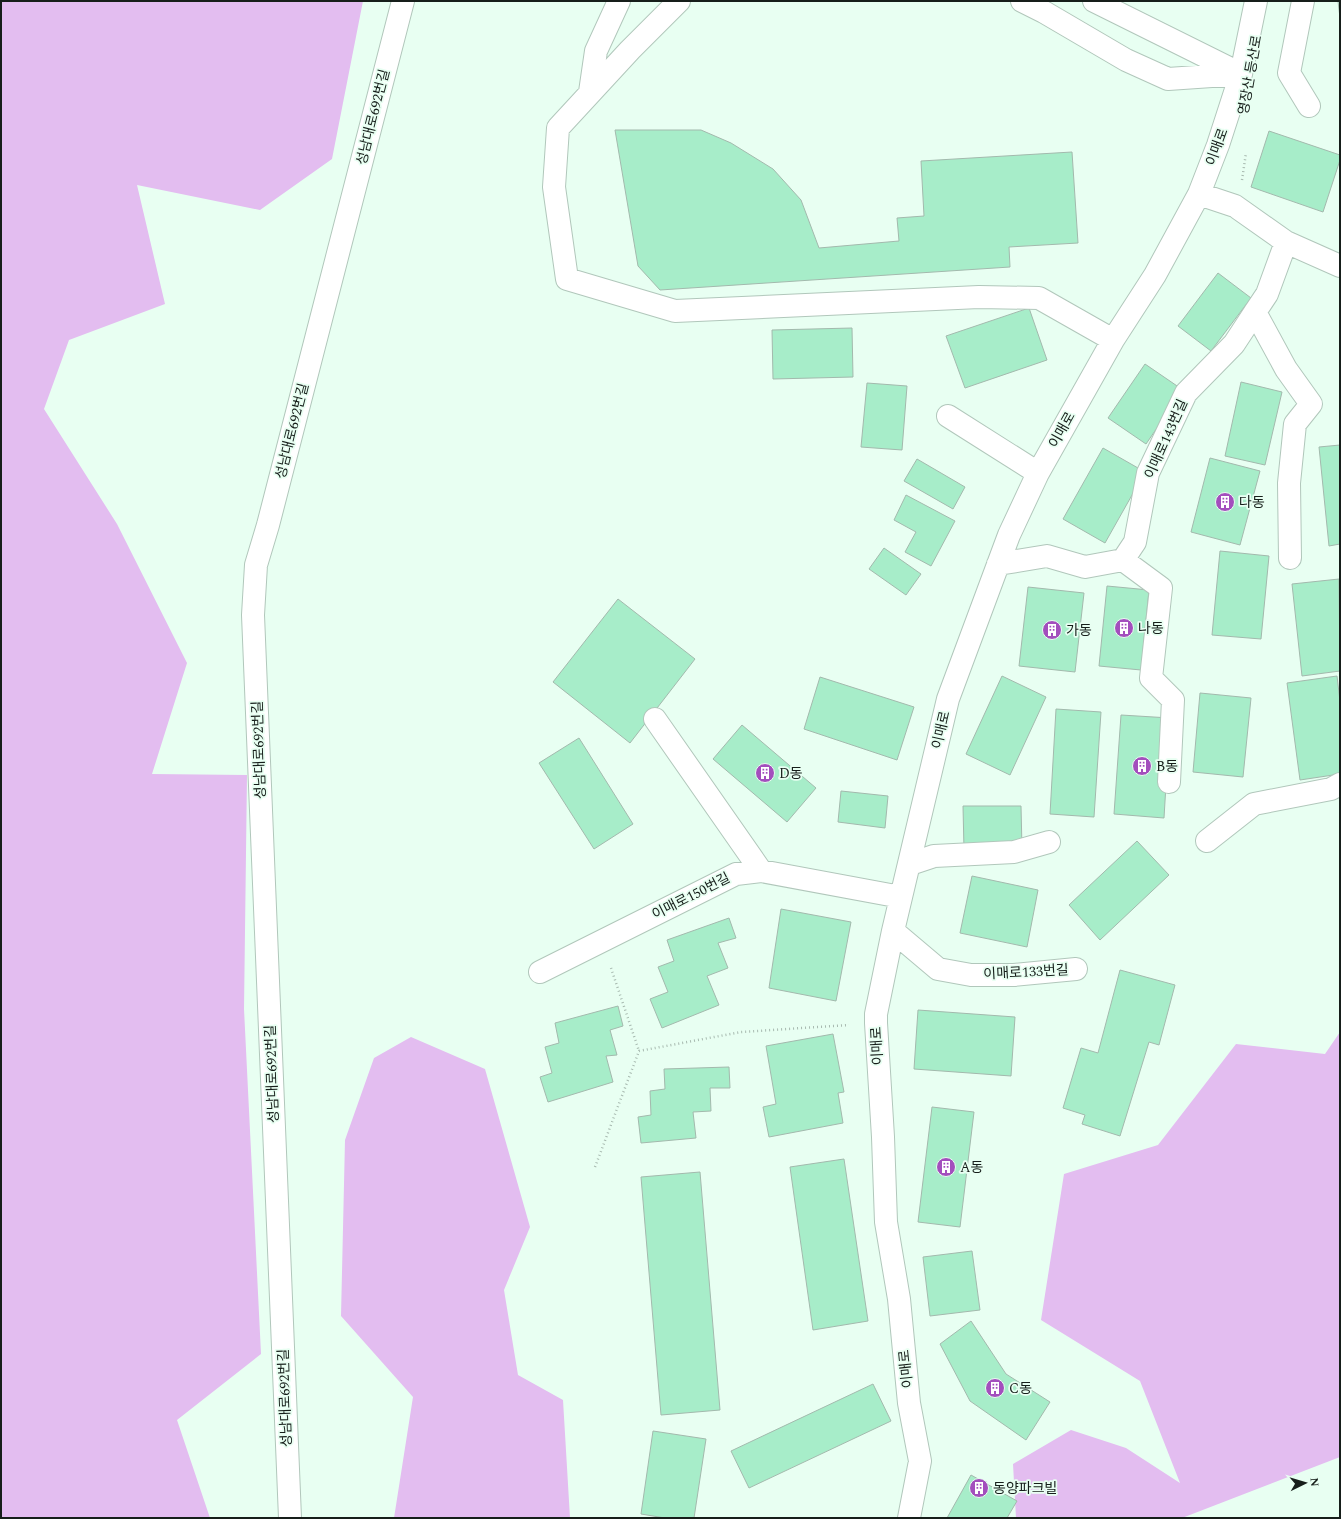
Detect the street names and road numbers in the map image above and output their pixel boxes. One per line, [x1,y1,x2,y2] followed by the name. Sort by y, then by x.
[1233,33,1267,117] street label: 영장산 등산로
[351,67,395,167] street label: 성남대로692번길
[1201,125,1234,169] street label: 이매로
[270,381,314,481] street label: 성남대로692번길
[1139,396,1193,482] street label: 이매로143번길
[1043,408,1081,452] street label: 이매로
[247,701,271,799] street label: 성남대로692번길
[926,709,956,751] street label: 이매로
[648,867,734,925] street label: 이매로150번길
[983,959,1069,985] street label: 이매로133번길
[260,1025,284,1123] street label: 성남대로692번길
[865,1026,888,1066] street label: 이매로
[273,1349,297,1447] street label: 성남대로692번길
[894,1349,918,1389] street label: 이매로

